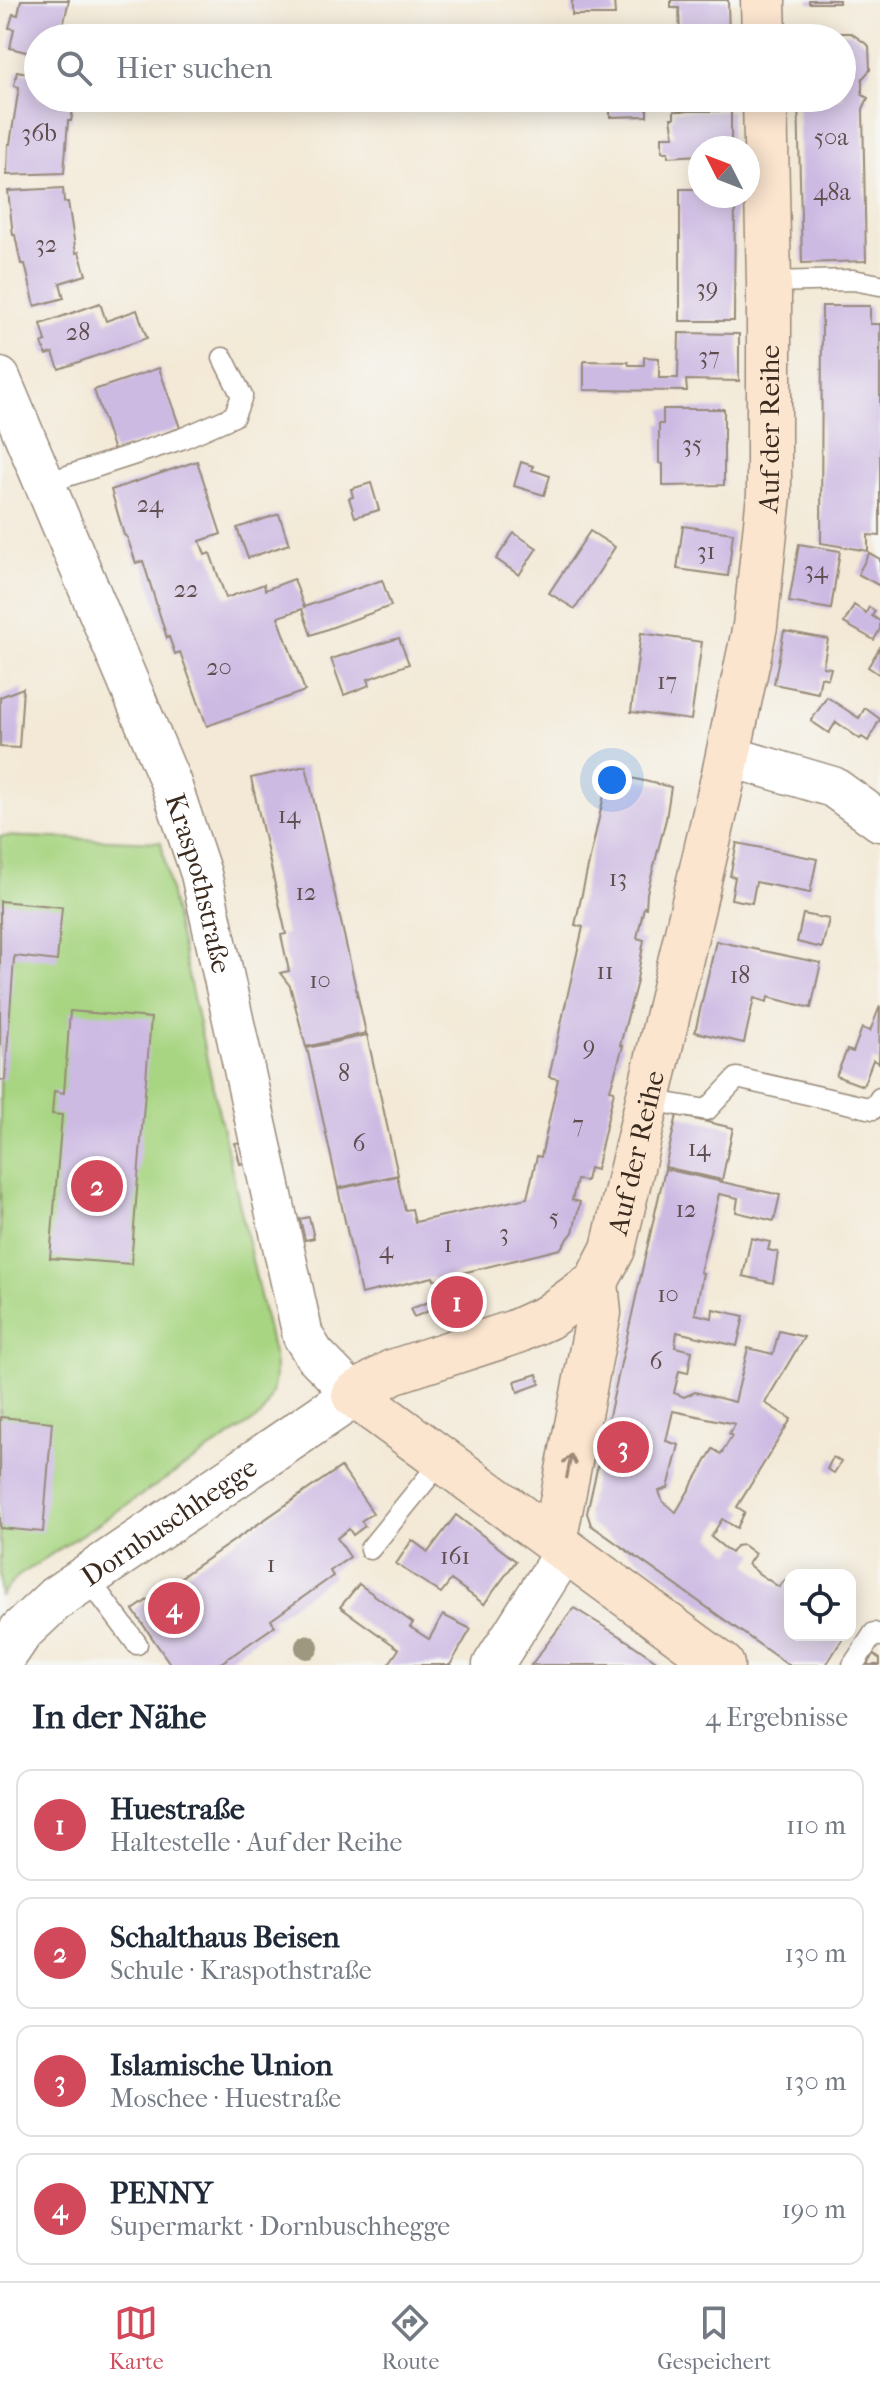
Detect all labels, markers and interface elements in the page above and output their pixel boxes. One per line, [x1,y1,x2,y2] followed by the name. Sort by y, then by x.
[24,24,856,112] search box
[52,46,96,90] icon: search
[116,51,272,86] text: Hier suchen
[21,119,57,147] house number: 36b
[814,123,849,151] house number: 50a
[688,136,760,208] north arrow
[813,178,852,206] house number: 48a
[35,230,57,258] house number: 32
[696,274,718,302] house number: 39
[66,318,90,346] house number: 28
[698,342,720,370] house number: 37
[751,345,786,515] street label: Auf der Reihe
[682,430,702,458] house number: 35
[137,490,164,518] house number: 24
[697,537,715,565] house number: 31
[804,556,829,584] house number: 34
[174,575,198,603] house number: 22
[206,653,232,681] house number: 20
[657,667,677,695] house number: 17
[592,760,632,800] your location
[159,789,239,976] street label: Kraspothstraße
[278,801,301,829] house number: 14
[609,864,627,892] house number: 13
[296,878,316,906] house number: 12
[596,957,614,985] house number: 11
[730,961,750,989] house number: 18
[309,966,331,994] house number: 10
[583,1032,595,1060] house number: 9
[338,1059,350,1087] house number: 8
[600,1067,671,1239] street label: Auf der Reihe
[572,1110,584,1138] house number: 7
[353,1129,367,1157] house number: 6
[688,1134,711,1162] house number: 14
[71,1156,123,1216] pin: 2
[676,1195,696,1223] house number: 12
[549,1203,559,1231] house number: 5
[499,1219,509,1247] house number: 3
[444,1230,452,1258] house number: 1
[379,1236,394,1264] house number: 4
[431,1272,483,1332] pin: 1
[657,1280,679,1308] house number: 10
[650,1347,664,1375] house number: 6
[597,1417,649,1477] pin: 3
[75,1450,263,1593] street label: Dornbuschhegge
[563,1453,578,1479] one-way arrow
[440,1542,470,1570] house number: 161
[267,1550,275,1578] house number: 1
[784,1569,856,1641] map controls
[784,1569,856,1641] button: locate
[148,1578,200,1638] pin: 4
[32,1697,206,1737] text: In der Nähe
[705,1702,848,1733] text: 4 Ergebnisse
[110,1792,245,1827] text: Huestraße
[55,1810,65,1841] text: 1
[786,1810,846,1841] text: 110 m
[110,1827,402,1858] text: Haltestelle · Auf der Reihe
[110,1920,340,1955] text: Schalthaus Beisen
[53,1938,67,1969] text: 2
[785,1938,846,1969] text: 130 m
[110,1955,372,1986] text: Schule · Kraspothstraße
[110,2048,333,2083] text: Islamische Union
[55,2066,65,2097] text: 3
[785,2066,846,2097] text: 130 m
[110,2083,341,2114] text: Moschee · Huestraße
[110,2176,213,2211] text: PENNY
[52,2194,68,2225] text: 4
[782,2194,846,2225] text: 190 m
[110,2211,450,2242] text: Supermarkt · Dornbuschhegge
[109,2301,164,2375] tab: Karte
[382,2301,439,2375] tab: Route
[657,2301,771,2375] tab: Gespeichert

